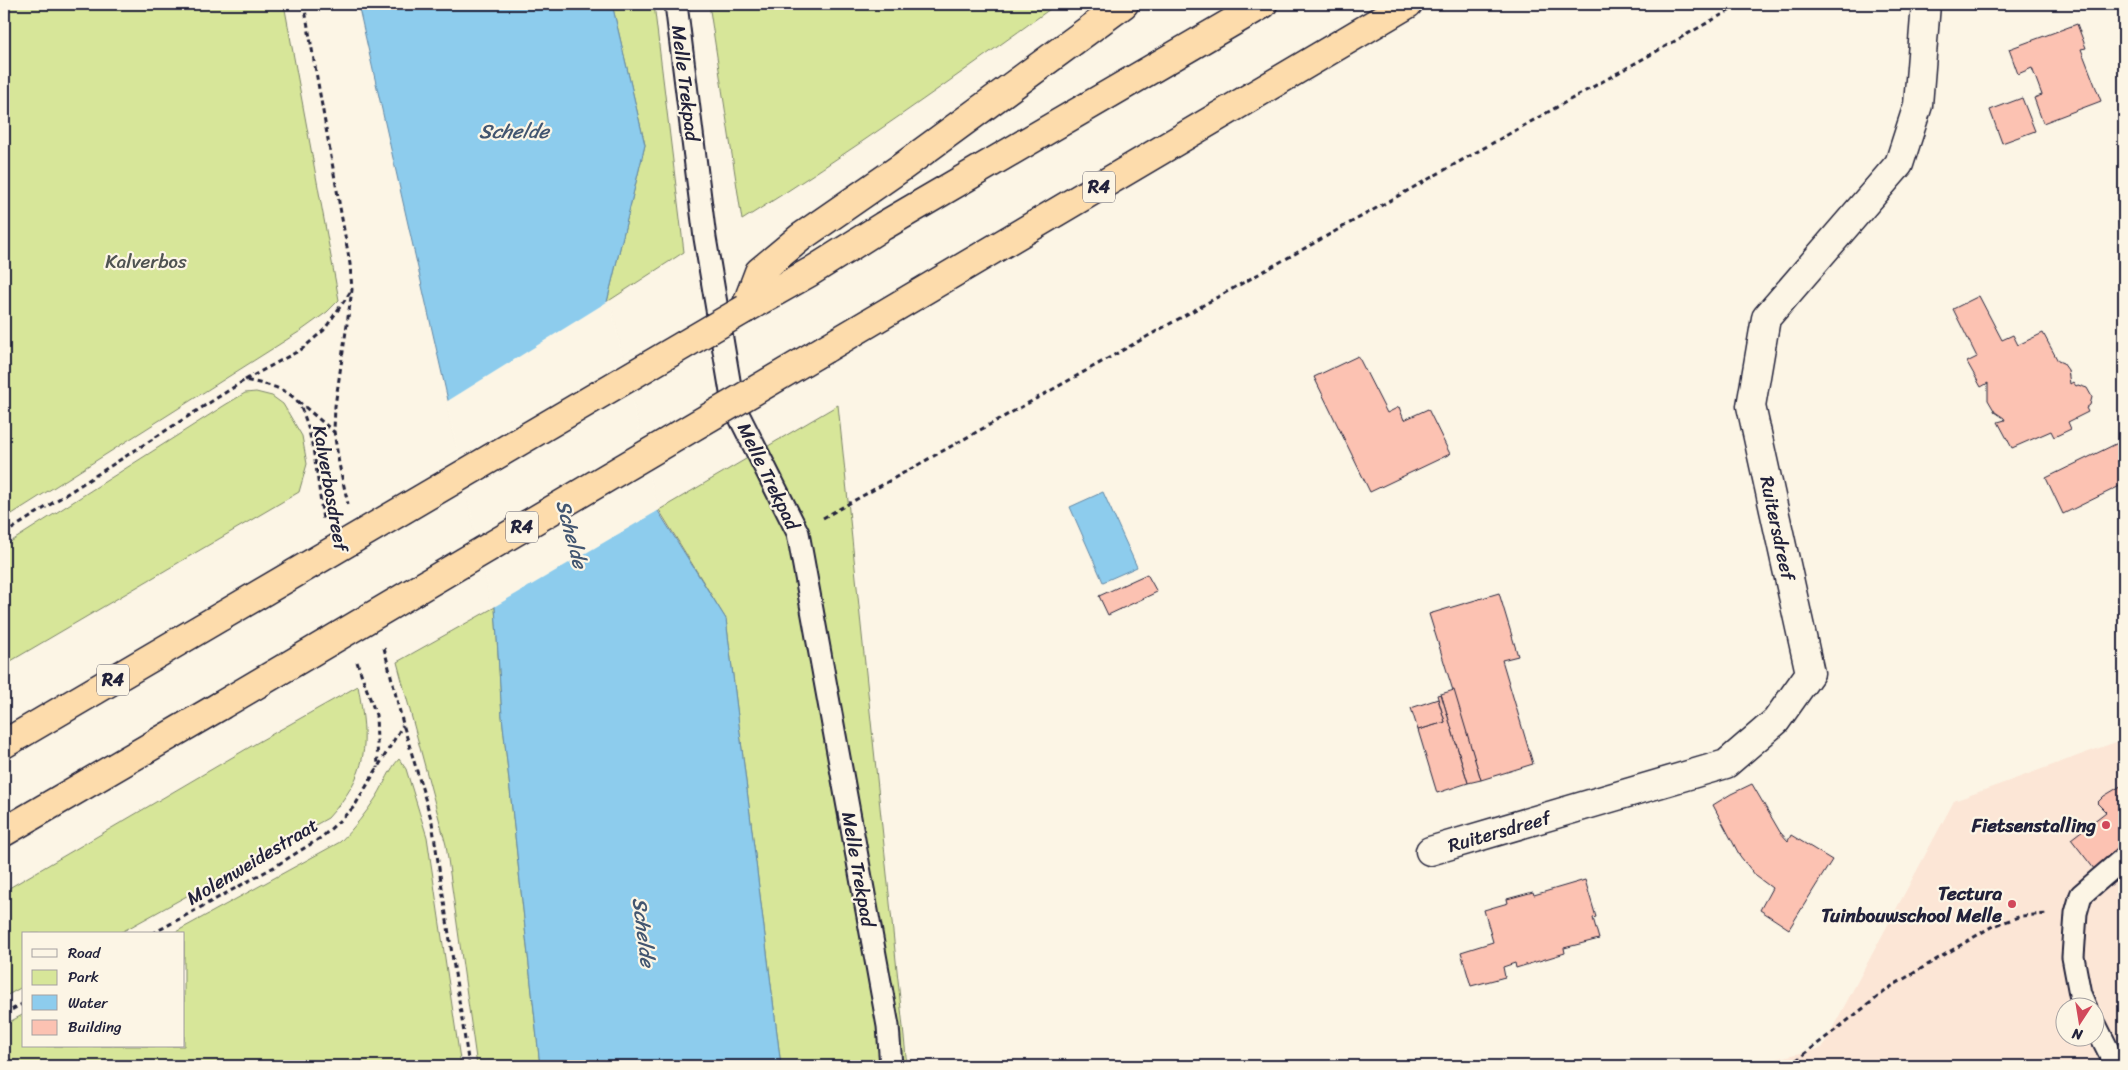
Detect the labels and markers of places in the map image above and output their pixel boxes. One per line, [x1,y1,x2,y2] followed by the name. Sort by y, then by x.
[1971,809,2096,842] place label: Fietsenstalling
[2100,819,2112,831] marker: Fietsenstalling
[1821,877,2002,932] place label: Tectura Tuinbouwschool Melle
[2006,898,2018,910] marker: Tectura Tuinbouwschool Melle

